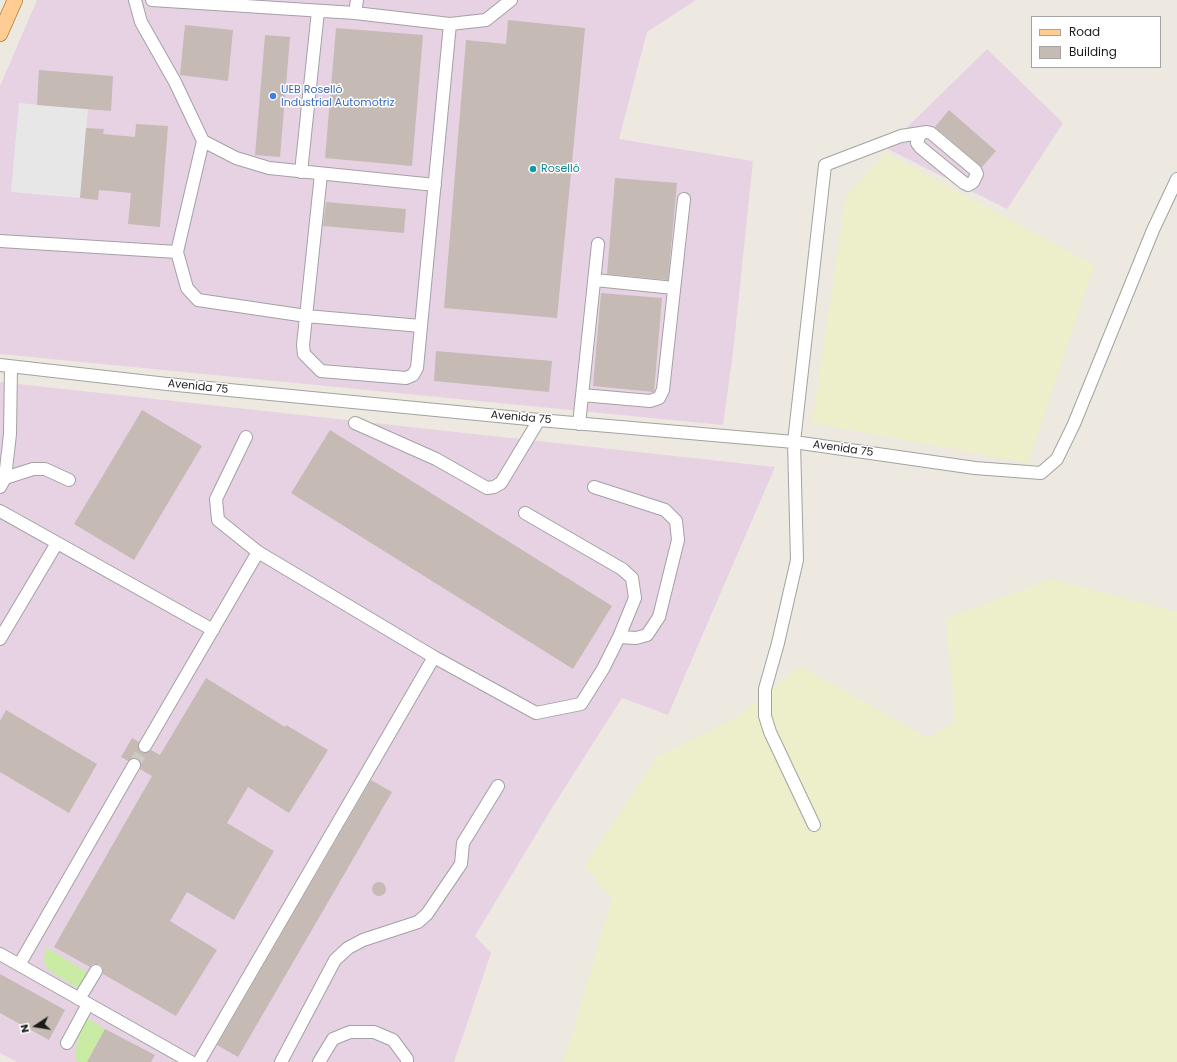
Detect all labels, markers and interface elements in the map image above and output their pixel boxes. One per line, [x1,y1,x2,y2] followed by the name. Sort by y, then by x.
[1031,16,1161,68] legend
[1069,23,1100,40] text: Road
[1069,43,1117,60] text: Building
[281,83,395,109] place label: UEB Roselló Industrial Automotriz
[268,91,278,101] marker: UEB Roselló Industrial Automotriz
[541,162,580,176] place label: Roselló
[528,164,538,174] marker: Roselló
[167,377,229,397] street label: Avenida 75
[490,409,552,427] street label: Avenida 75
[812,438,874,460] street label: Avenida 75
[16,1006,56,1046] north arrow
[16,1023,33,1034] text: N

